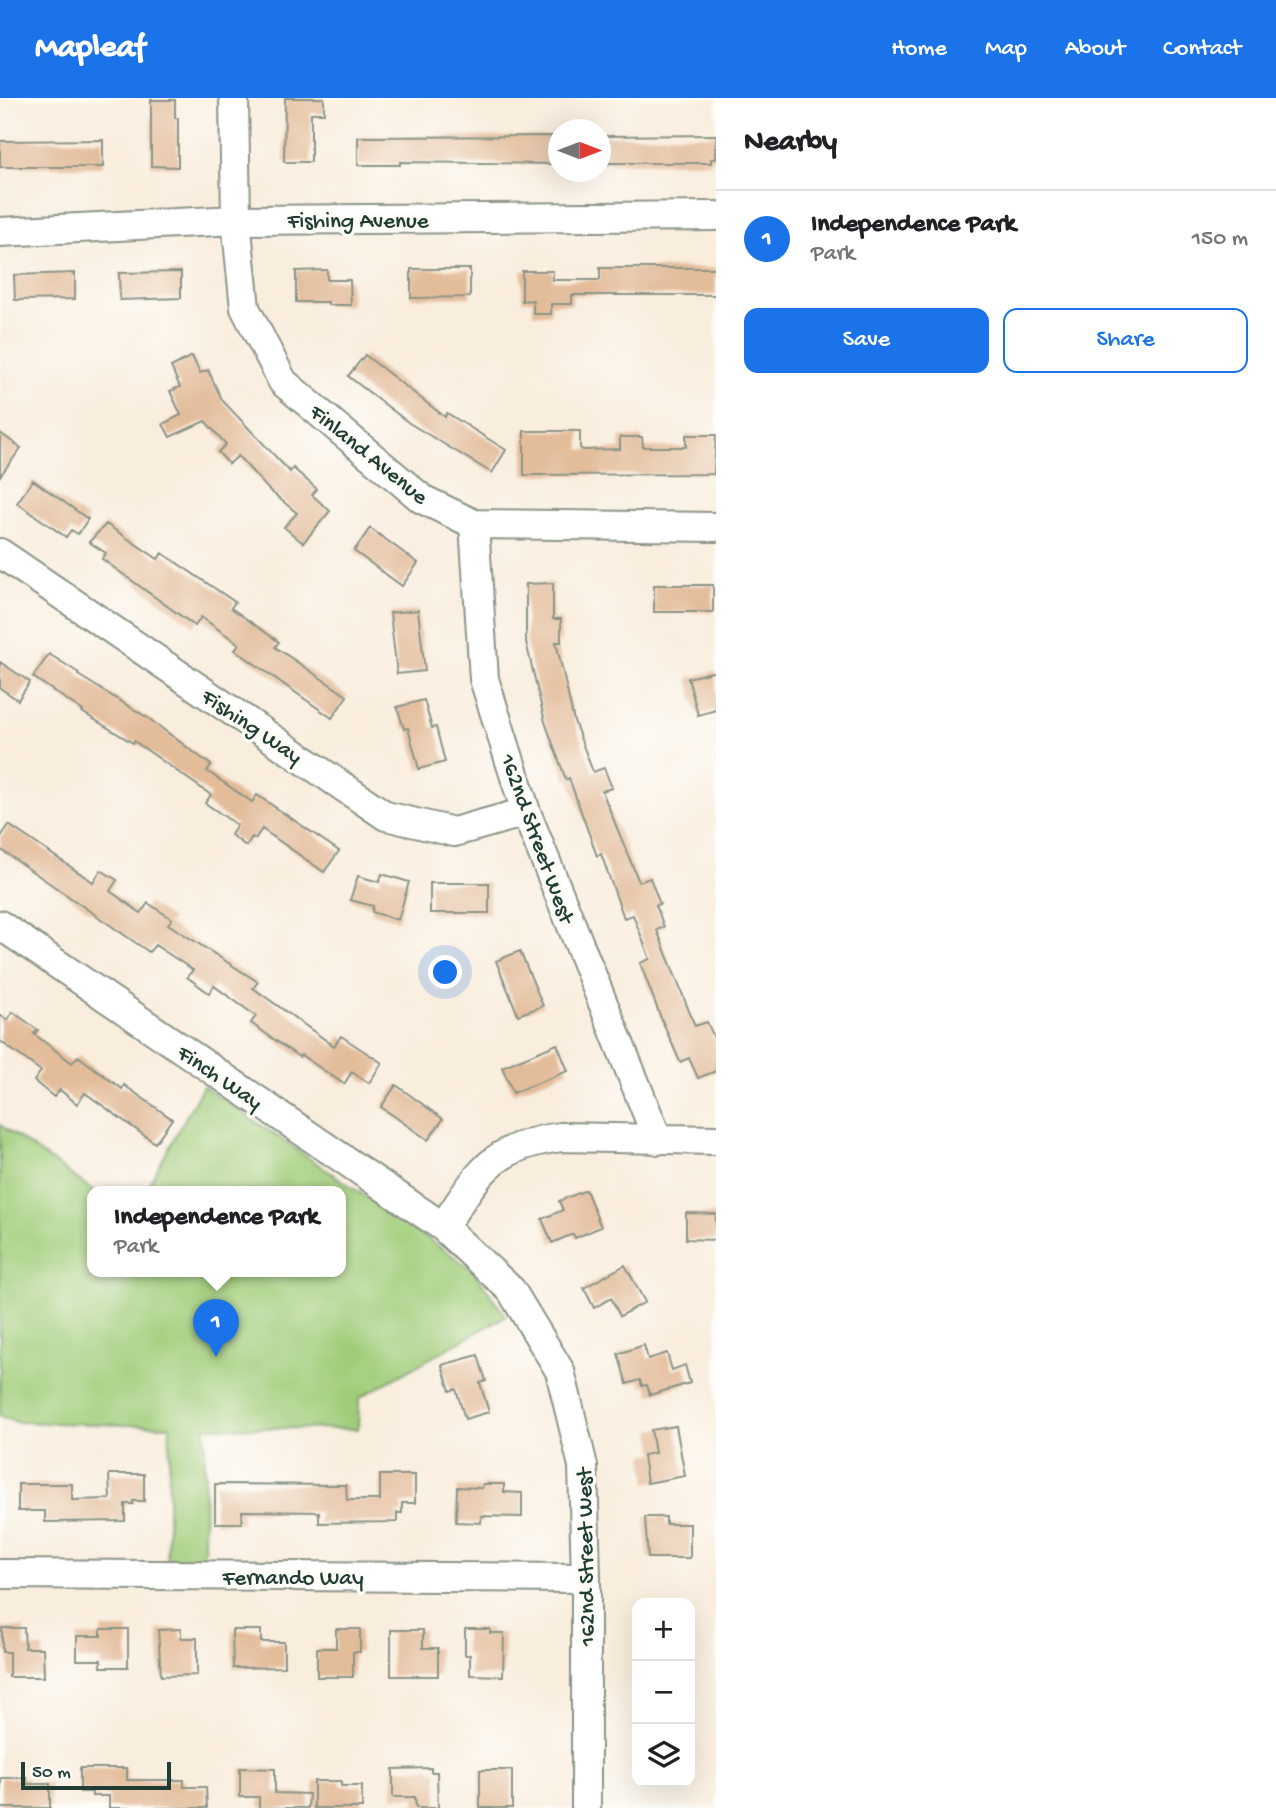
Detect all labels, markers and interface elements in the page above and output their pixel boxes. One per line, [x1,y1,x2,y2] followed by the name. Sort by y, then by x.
[35,30,145,68] text: Mapleaf
[891,35,947,64] text: Home
[985,35,1027,64] text: Map
[1065,35,1125,64] text: About
[1163,35,1241,64] text: Contact
[548,119,611,182] north arrow
[744,126,837,161] text: Nearby
[286,209,430,236] street label: Fishing Avenue
[811,210,1016,241] text: Independence Park
[762,226,772,253] text: 1
[1192,226,1248,253] text: 150 m
[811,241,855,268] text: Park
[744,308,989,373] button: Save
[1003,308,1248,373] button: Share
[302,399,433,512] street label: Finland Avenue
[195,684,307,771] street label: Fishing Way
[492,750,579,929] street label: 162nd Street West
[428,955,462,989] your location
[170,1040,267,1117] street label: Finch Way
[87,1186,346,1277] popup
[114,1203,319,1234] text: Independence Park
[114,1234,158,1261] text: Park
[193,1299,239,1357] pin: 1
[572,1466,603,1647] street label: 162nd Street West
[222,1566,363,1593] street label: Fernando Way
[632,1598,695,1787] map controls
[632,1598,695,1661] button: +
[632,1661,695,1724] button: −
[632,1724,695,1787] button: layers
[21,1759,172,1791] scale bar
[32,1762,71,1785] text: 50 m

